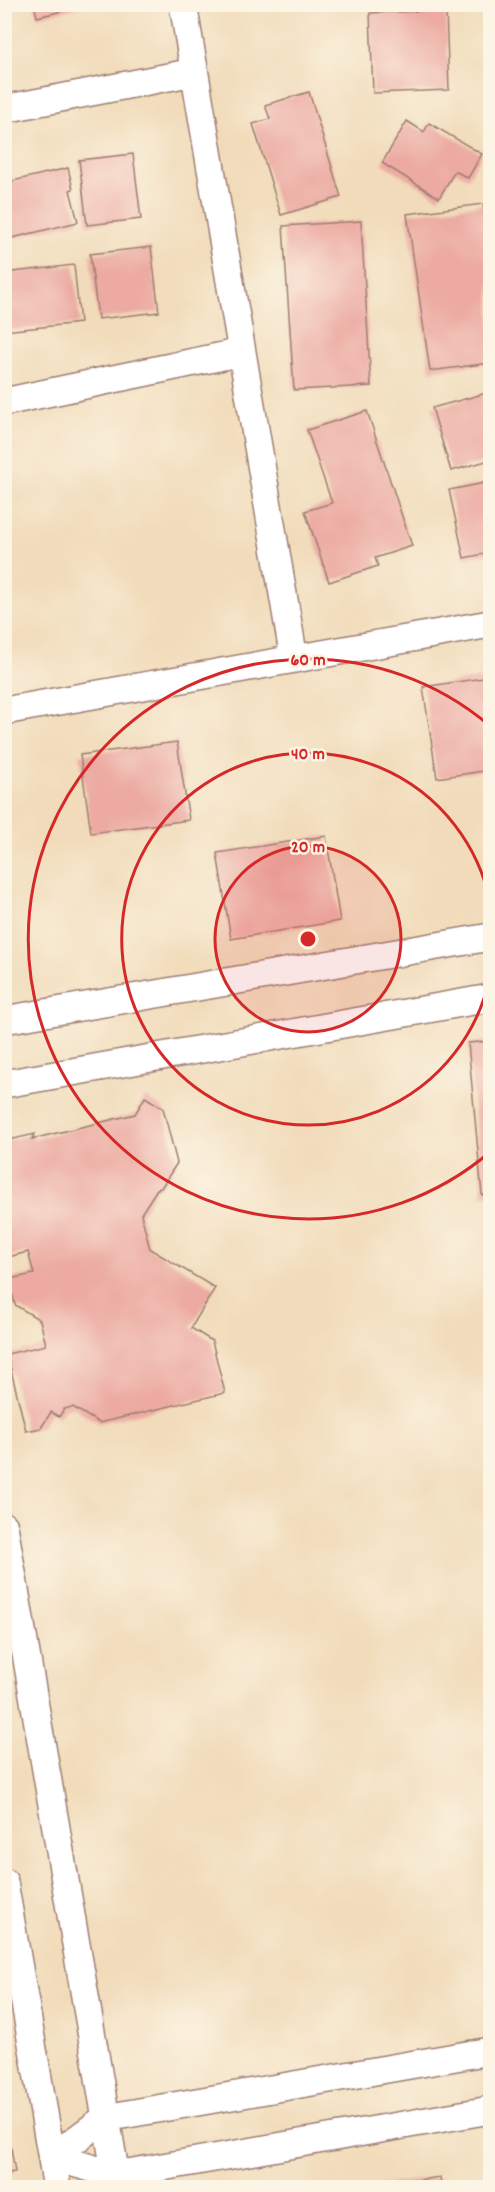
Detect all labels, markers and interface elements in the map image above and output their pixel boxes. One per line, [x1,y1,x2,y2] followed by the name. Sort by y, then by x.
[290,649,326,674] text: 60 m
[291,743,325,768] text: 40 m
[291,836,325,861] text: 20 m
[298,929,318,949] centre of rings

